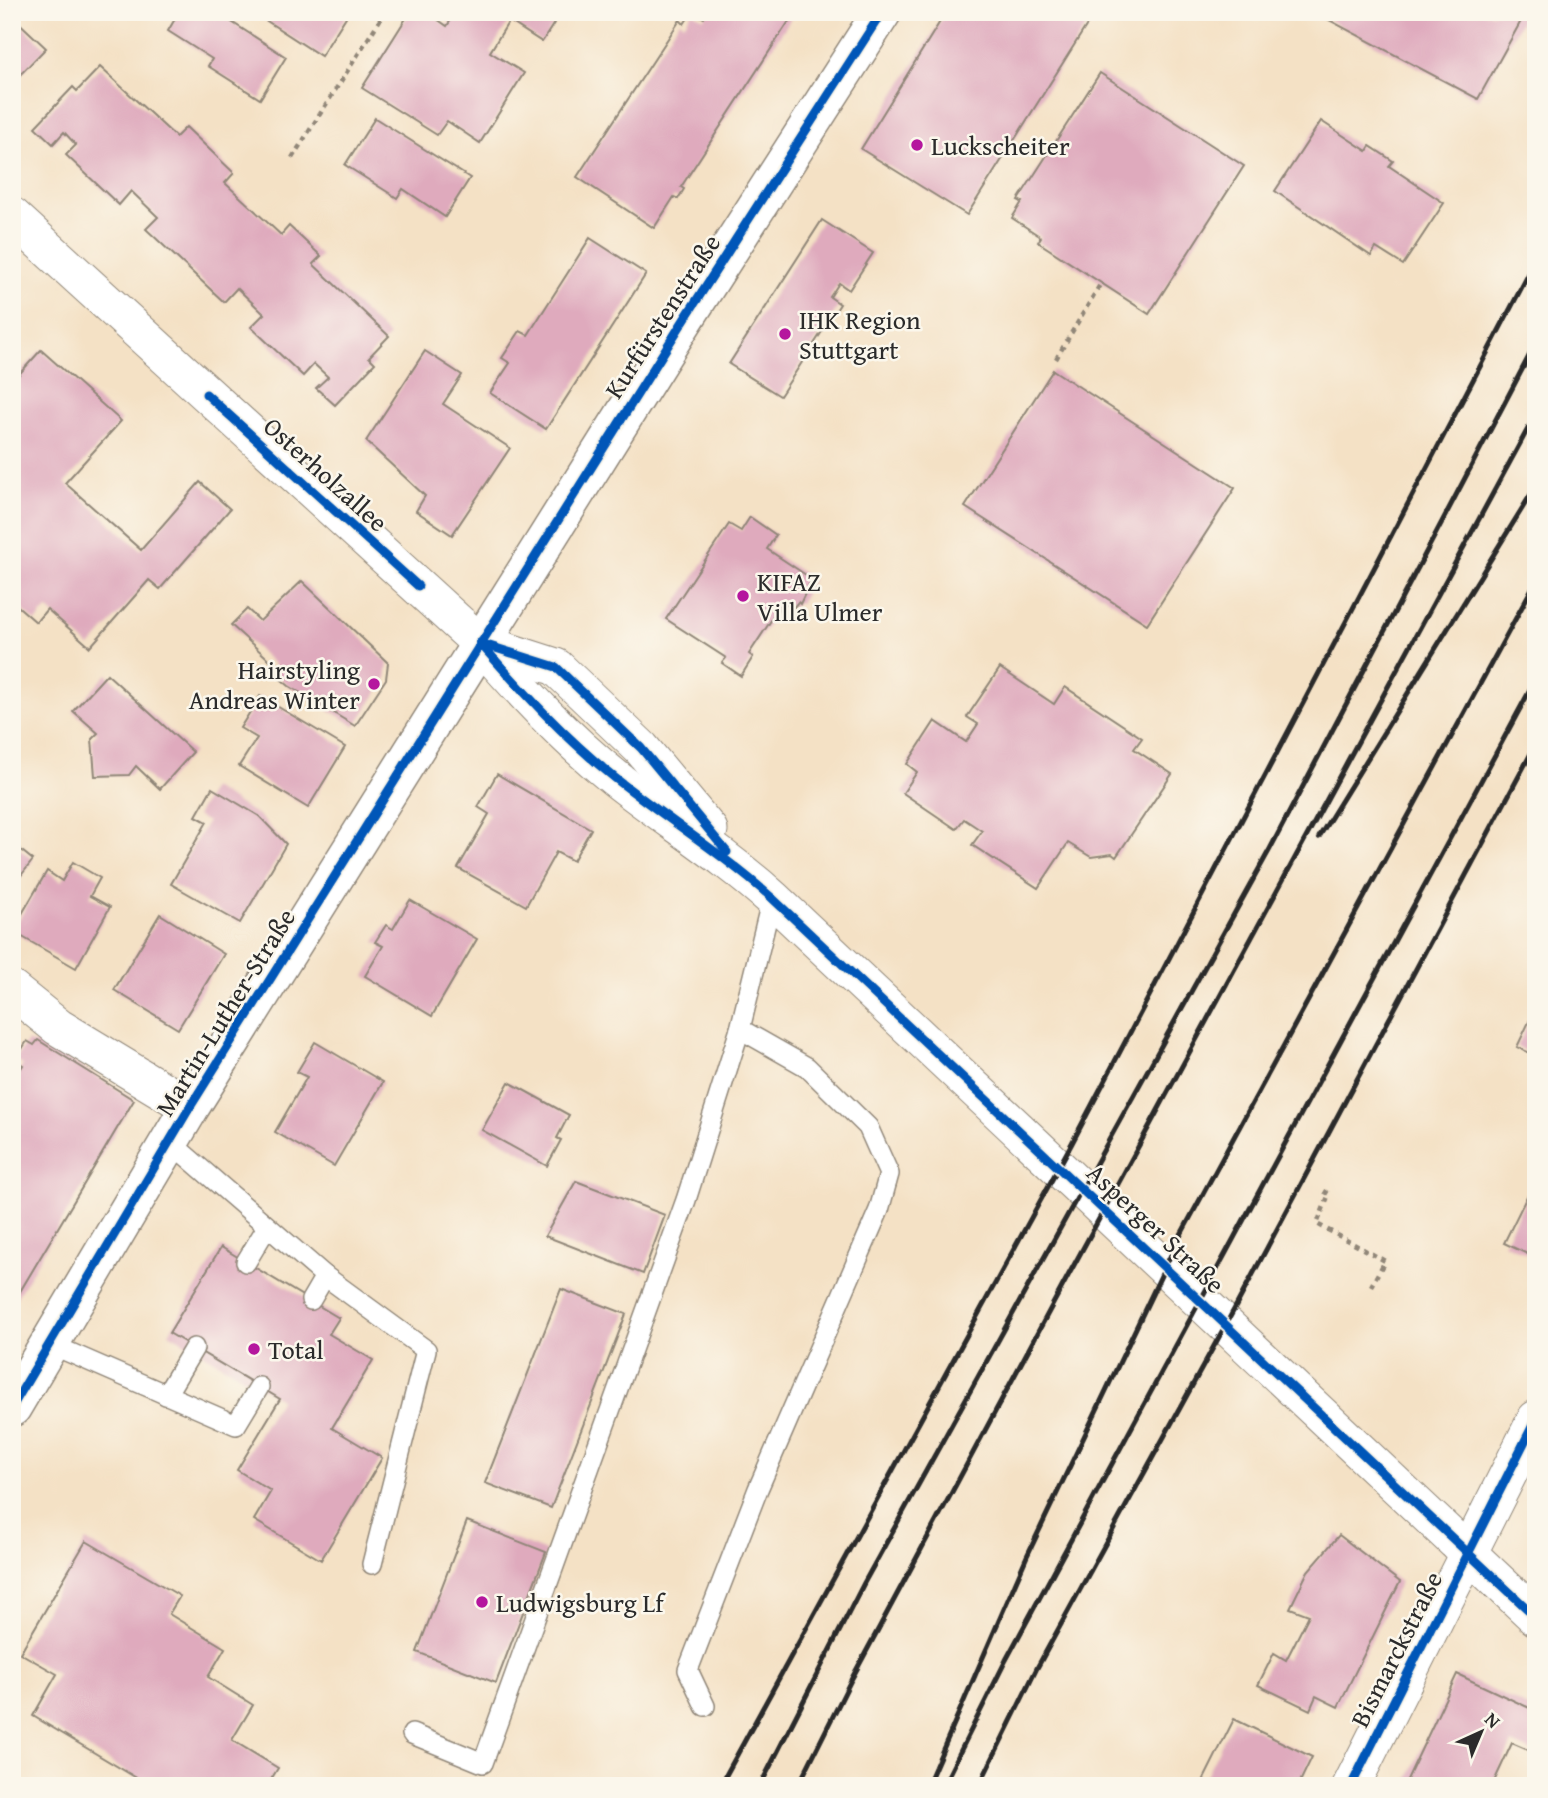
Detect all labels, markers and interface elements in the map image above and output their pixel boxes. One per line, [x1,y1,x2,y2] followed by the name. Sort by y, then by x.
[931,126,1070,165] place label: Luckscheiter
[909,137,925,153] marker: Luckscheiter
[594,226,730,406] street label: Kurfürstenstraße
[799,300,921,369] place label: IHK Region Stuttgart
[777,326,793,342] marker: IHK Region Stuttgart
[255,407,397,541] street label: Osterholzallee
[757,562,883,631] place label: KIFAZ Villa Ulmer
[735,588,751,604] marker: KIFAZ Villa Ulmer
[189,650,360,719] place label: Hairstyling Andreas Winter
[366,676,382,692] marker: Hairstyling Andreas Winter
[145,900,305,1124] street label: Martin-Luther-Straße
[1078,1153,1234,1303] street label: Asperger Straße
[268,1330,324,1369] place label: Total
[246,1341,262,1357] marker: Total
[1340,1564,1452,1734] street label: Bismarckstraße
[496,1583,666,1622] place label: Ludwigsburg Lf
[474,1594,490,1610] marker: Ludwigsburg Lf
[1446,1696,1516,1766] north arrow
[1479,1705,1507,1734] text: N

